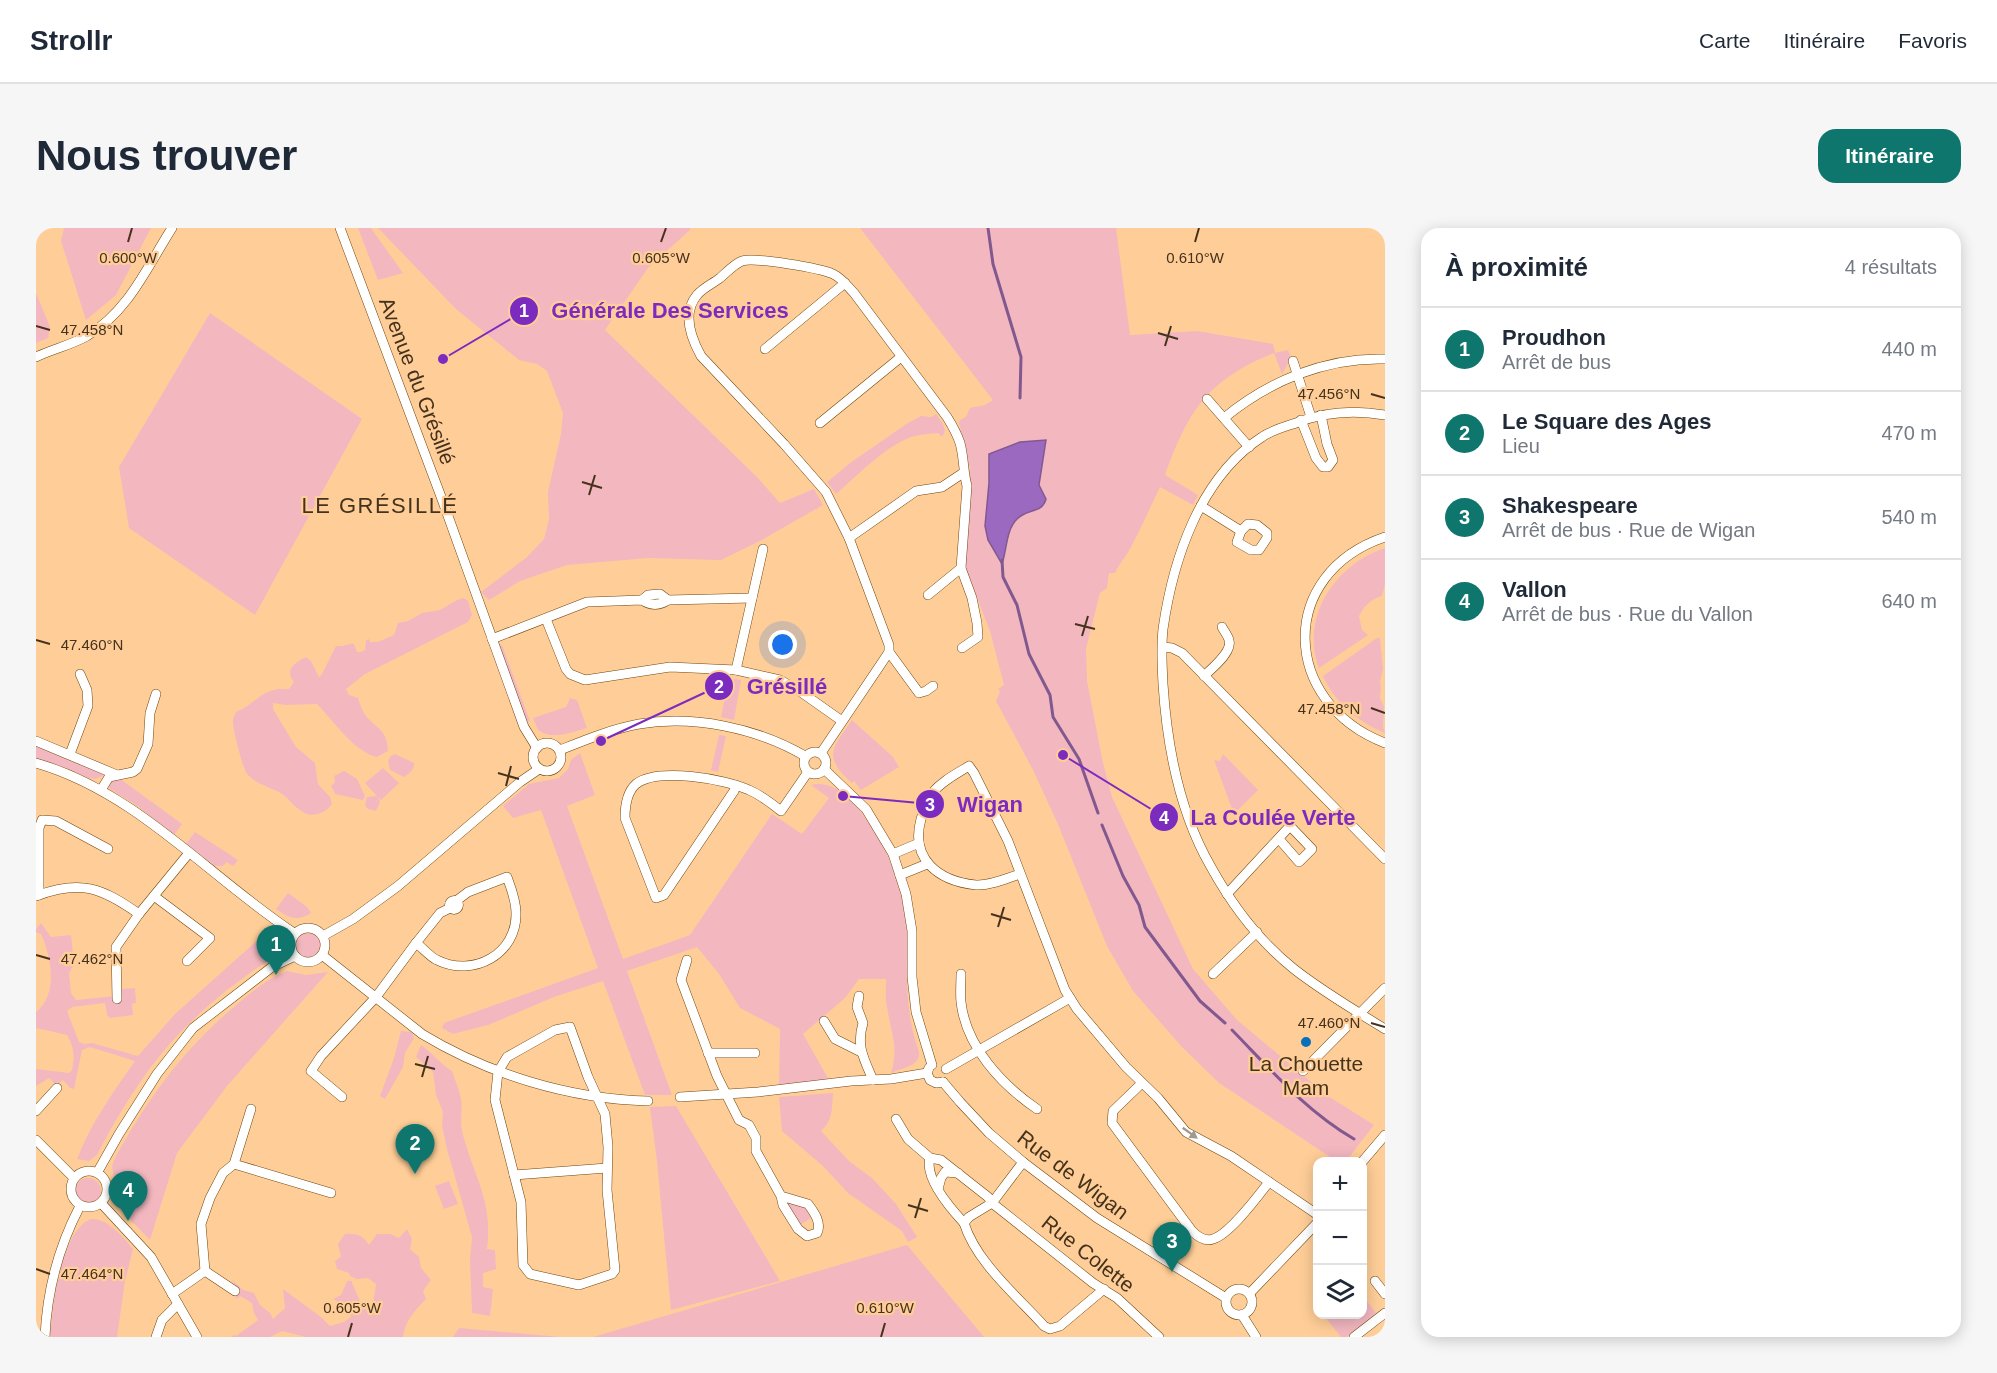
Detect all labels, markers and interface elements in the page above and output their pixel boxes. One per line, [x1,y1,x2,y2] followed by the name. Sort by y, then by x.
[30,25,112,56] text: Strollr
[1699,29,1750,52] text: Carte
[1783,29,1865,52] text: Itinéraire
[1898,29,1967,52] text: Favoris
[1818,129,1961,183] button: Itinéraire
[36,132,297,179] text: Nous trouver
[99,249,158,266] text: 0.600°W
[632,249,691,266] text: 0.605°W
[1166,249,1225,266] text: 0.610°W
[1445,252,1588,282] text: À proximité
[1845,256,1937,278] text: 4 résultats
[509,291,801,331] callout: Générale Des Services
[375,294,460,468] street label: Avenue du Grésillé
[551,298,789,323] text: Générale Des Services
[519,301,529,321] text: 1
[61,321,123,338] text: 47.458°N
[1502,325,1606,350] text: Proudhon
[1459,338,1470,360] text: 1
[1881,338,1937,360] text: 440 m
[1502,351,1611,373] text: Arrêt de bus
[1298,385,1360,402] text: 47.456°N
[1502,409,1711,434] text: Le Square des Ages
[1459,422,1470,444] text: 2
[1881,422,1937,444] text: 470 m
[1502,435,1540,457] text: Lieu
[301,493,459,518] district label: LE GRÉSILLÉ
[1502,493,1638,518] text: Shakespeare
[1459,506,1470,528] text: 3
[1881,506,1937,528] text: 540 m
[1502,519,1755,541] text: Arrêt de bus · Rue de Wigan
[1502,577,1567,602] text: Vallon
[1459,590,1470,612] text: 4
[1881,590,1937,612] text: 640 m
[1502,603,1753,625] text: Arrêt de bus · Rue du Vallon
[768,630,797,659] your location
[61,636,123,653] text: 47.460°N
[704,666,839,706] callout: Grésillé
[747,674,827,699] text: Grésillé
[714,677,724,697] text: 2
[1298,700,1360,717] text: 47.458°N
[915,784,1034,824] callout: Wigan
[957,792,1023,817] text: Wigan
[925,795,935,815] text: 3
[1149,797,1368,837] callout: La Coulée Verte
[1190,805,1356,830] text: La Coulée Verte
[1159,808,1169,828] text: 4
[256,926,296,975] pin: 1
[61,950,123,967] text: 47.462°N
[1298,1014,1360,1031] text: 47.460°N
[1299,1035,1313,1049] marker: La Chouette Mam
[1249,1052,1363,1099] place label: La Chouette Mam
[396,1124,434,1174] pin: 2
[1013,1125,1133,1224] street label: Rue de Wigan
[1181,1127,1197,1139] one-way arrow
[1313,1157,1367,1319] map controls
[1313,1157,1367,1211] button: +
[108,1172,148,1221] pin: 4
[1038,1210,1139,1297] street label: Rue Colette
[1313,1211,1367,1265] button: −
[1152,1222,1192,1272] pin: 3
[61,1265,123,1282] text: 47.464°N
[1313,1265,1367,1319] button: layers
[323,1299,382,1316] text: 0.605°W
[856,1299,915,1316] text: 0.610°W

